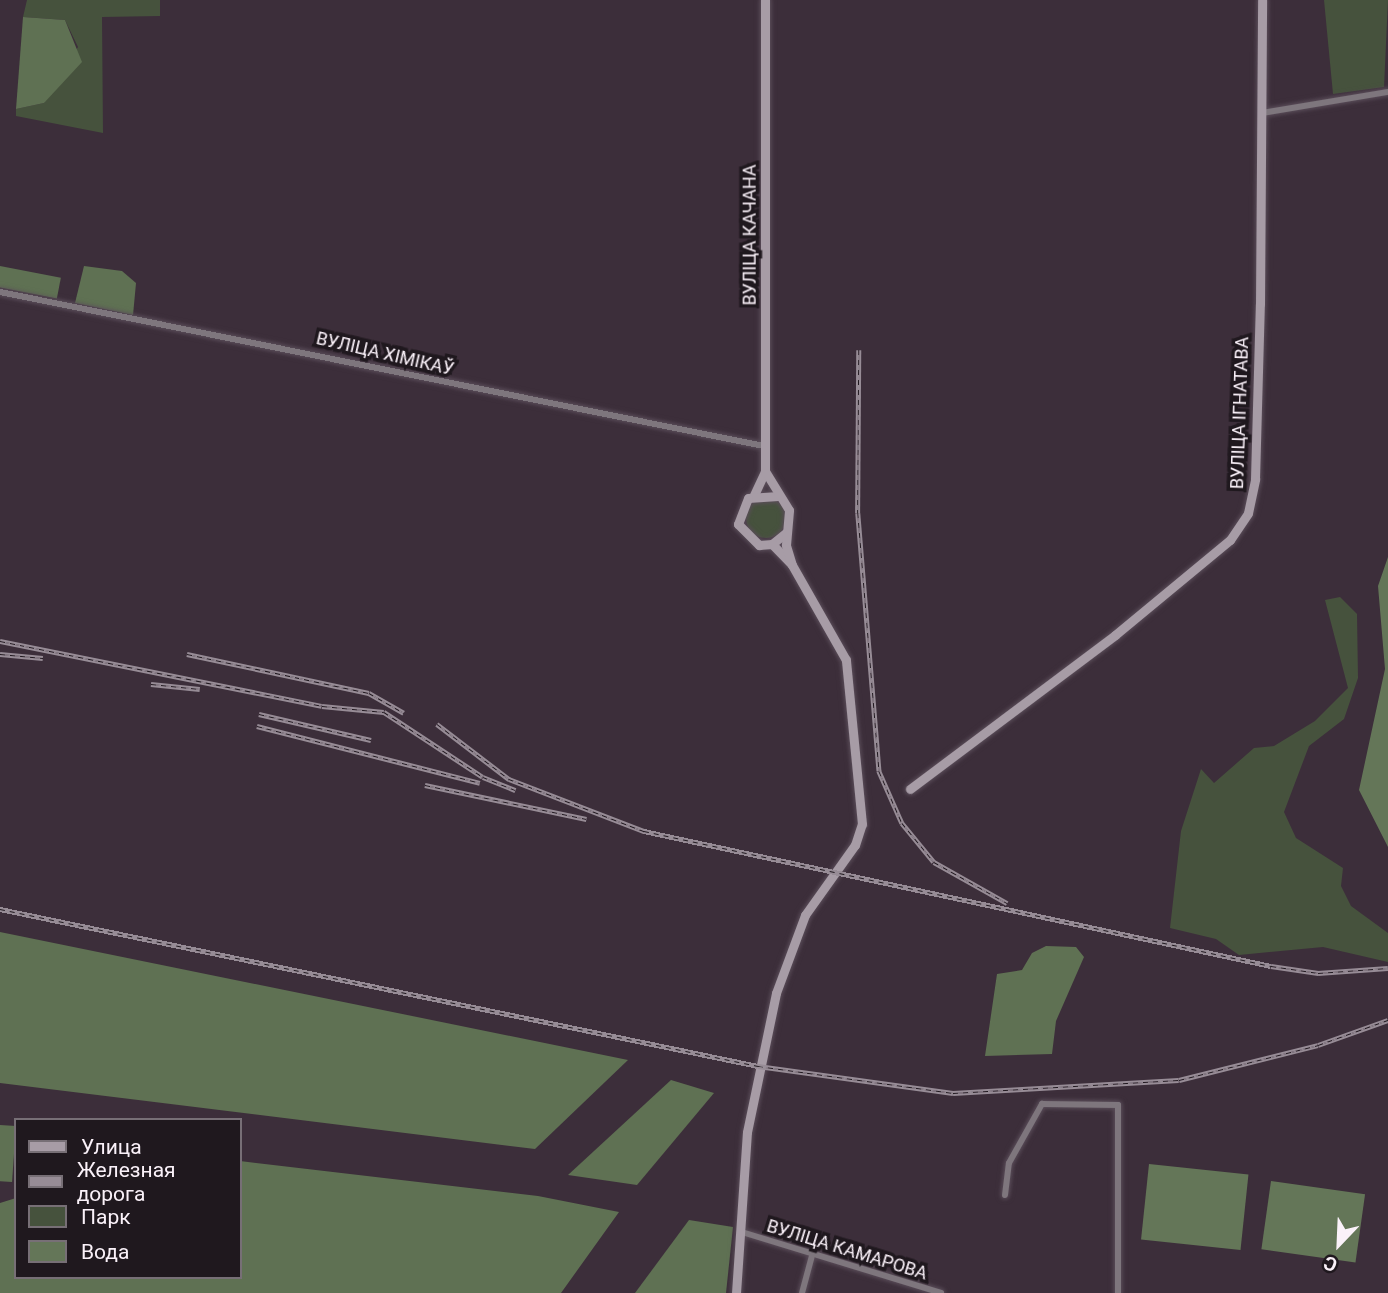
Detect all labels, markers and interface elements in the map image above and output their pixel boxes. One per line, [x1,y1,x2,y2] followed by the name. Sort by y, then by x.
[739,165,761,305] street label: ВУЛІЦА КАЧАНА
[314,328,456,380] street label: ВУЛІЦА ХІМІКАЎ
[1227,336,1253,490] street label: ВУЛІЦА ІГНАТАВА
[14,1118,242,1279] legend
[81,1135,142,1159] text: Улица
[77,1158,176,1206] text: Железная дорога
[81,1205,131,1229] text: Парк
[1304,1209,1374,1279] north arrow
[764,1215,930,1285] street label: ВУЛІЦА КАМАРОВА
[81,1240,129,1264] text: Вода
[1320,1251,1341,1277] text: С

